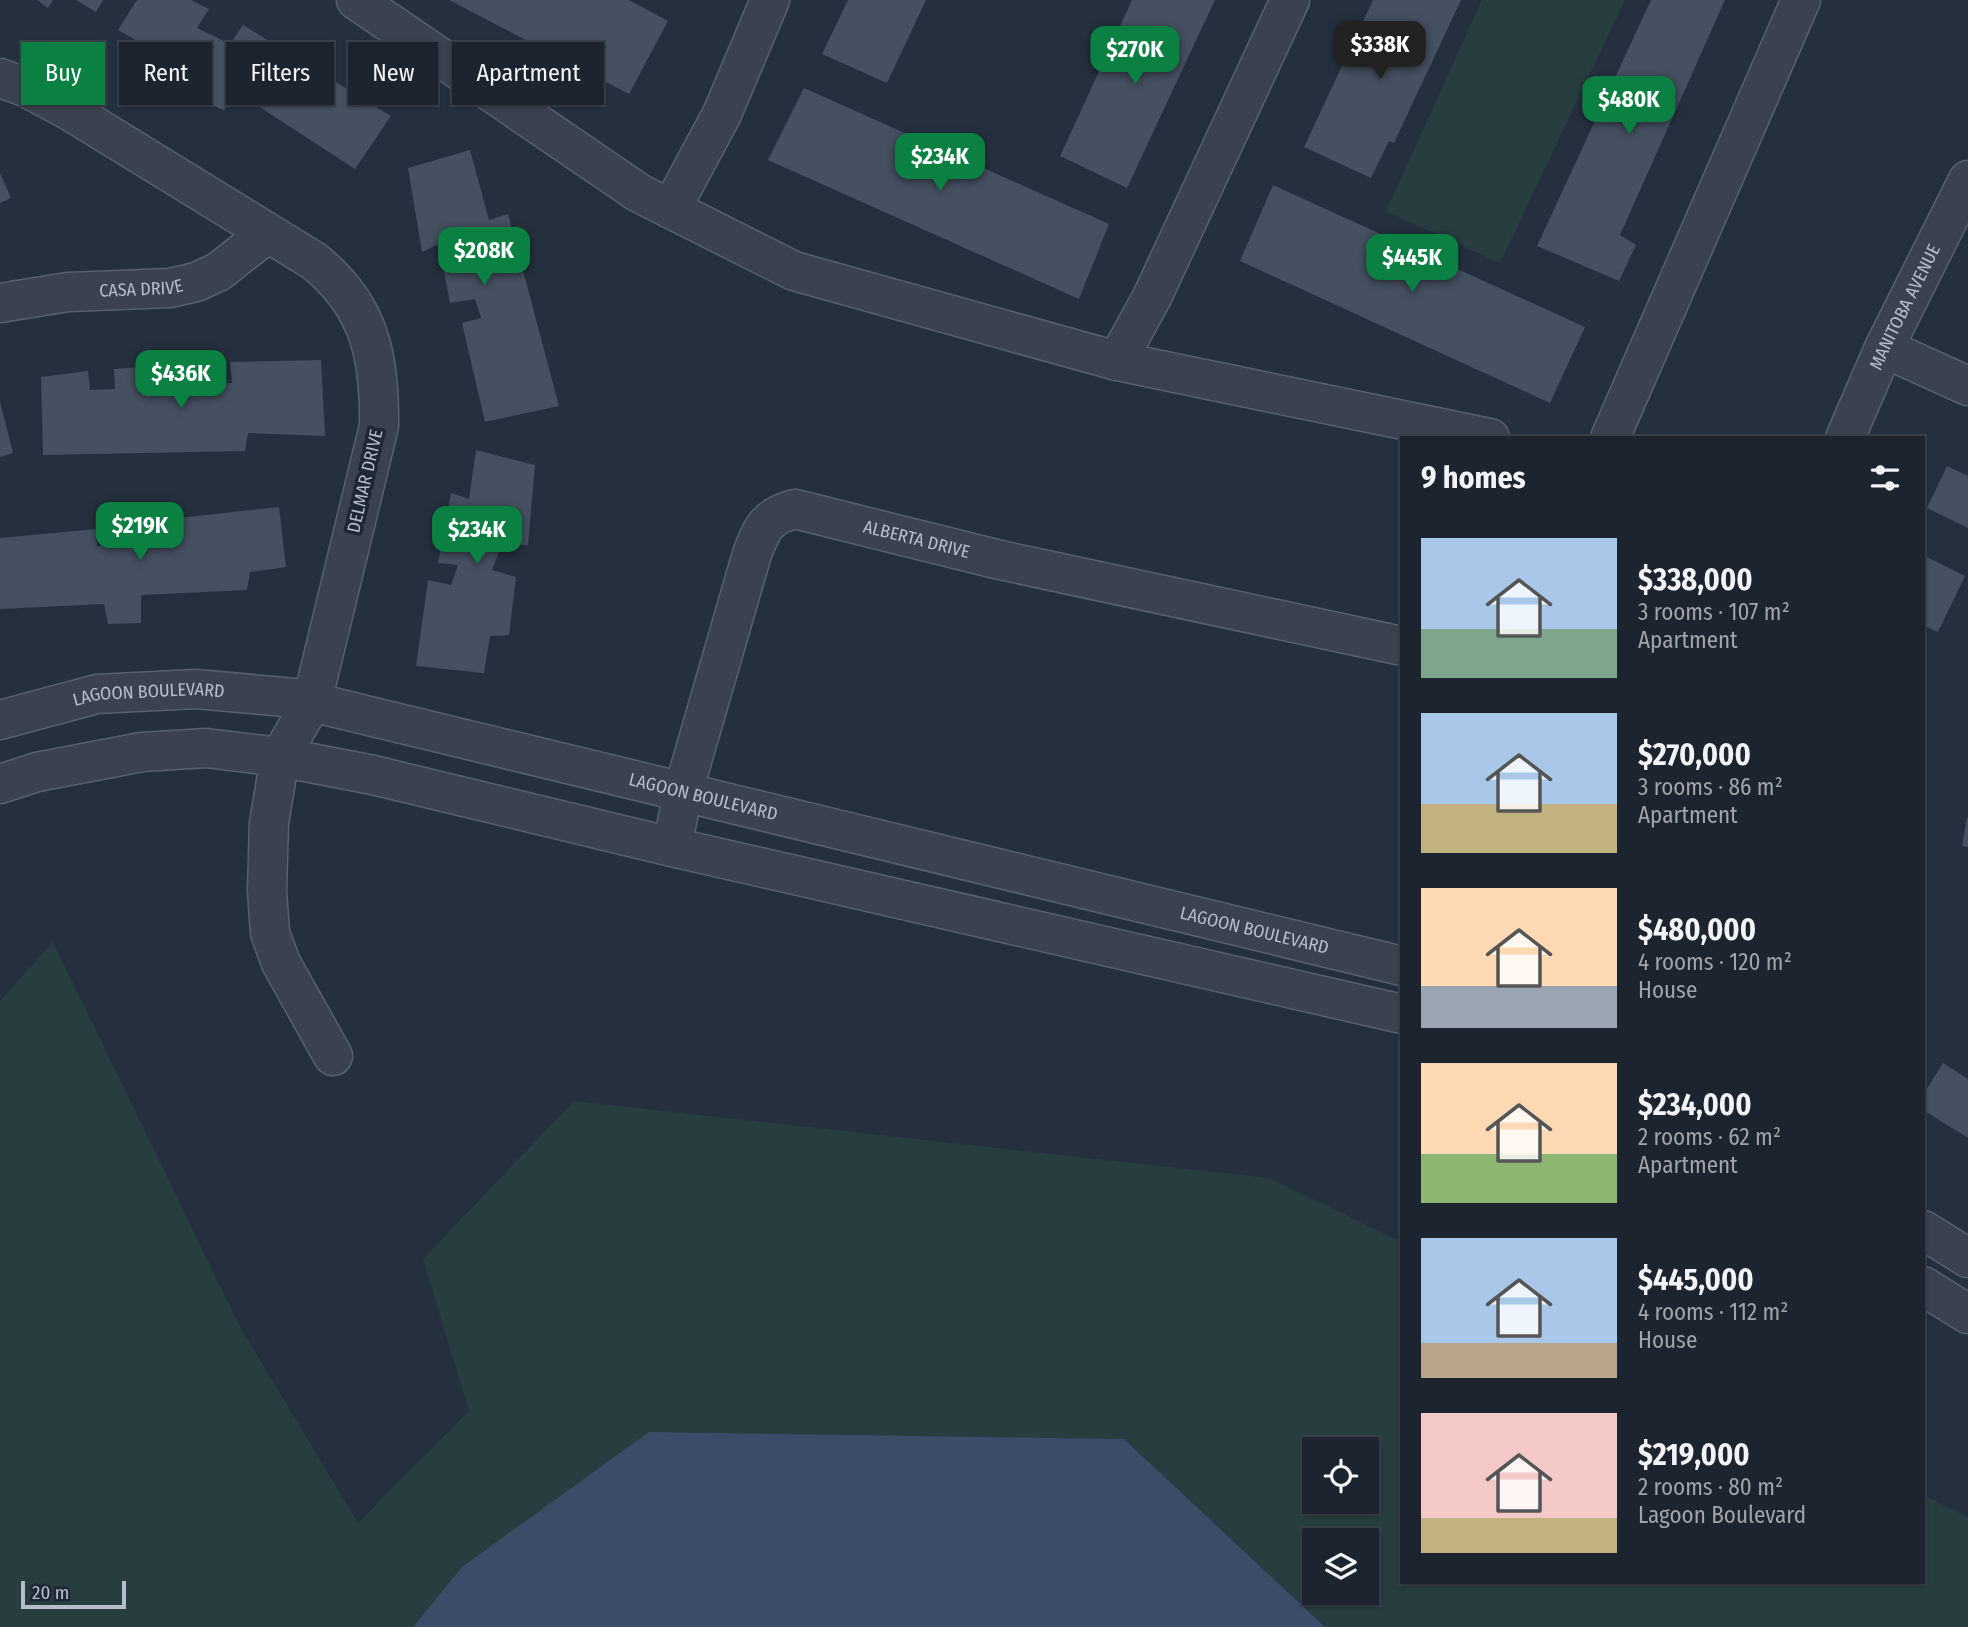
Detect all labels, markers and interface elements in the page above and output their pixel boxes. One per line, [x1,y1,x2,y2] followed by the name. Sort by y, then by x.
[1331,22,1429,81] pin: $338K
[1086,27,1184,86] pin: $270K
[1351,30,1409,58] text: $338K
[1106,35,1164,63] text: $270K
[21,42,105,105] chip: Buy
[119,42,212,105] chip: Rent
[226,42,334,105] chip: Filters
[348,42,438,105] chip: New
[452,42,604,105] chip: Apartment
[1580,76,1678,136] pin: $480K
[1598,85,1660,113] text: $480K
[891,134,989,193] pin: $234K
[911,142,969,170] text: $234K
[435,228,533,287] pin: $208K
[1363,234,1461,294] pin: $445K
[454,236,514,264] text: $208K
[1865,241,1945,373] street label: MANITOBA AVENUE
[1382,243,1442,271] text: $445K
[99,274,185,302] street label: CASA DRIVE
[132,350,230,410] pin: $436K
[151,359,211,387] text: $436K
[342,427,388,535] street label: DELMAR DRIVE
[1866,459,1904,497] icon: filters
[1421,460,1526,496] text: 9 homes
[91,503,189,562] pin: $219K
[428,506,526,566] pin: $234K
[112,511,168,539] text: $219K
[448,515,506,543] text: $234K
[861,515,972,563] street label: ALBERTA DRIVE
[1638,562,1753,598] text: $338,000
[1477,566,1561,650] icon: home
[1638,598,1790,626] text: 3 rooms · 107 m²
[1638,626,1738,654] text: Apartment
[70,678,225,711] street label: LAGOON BOULEVARD
[1638,737,1751,773] text: $270,000
[1477,741,1561,825] icon: home
[627,768,780,825] street label: LAGOON BOULEVARD
[1638,773,1783,801] text: 3 rooms · 86 m²
[1638,801,1738,829] text: Apartment
[1178,902,1331,959] street label: LAGOON BOULEVARD
[1638,912,1756,948] text: $480,000
[1477,916,1561,1000] icon: home
[1638,948,1792,976] text: 4 rooms · 120 m²
[1638,976,1697,1004] text: House
[1638,1087,1752,1123] text: $234,000
[1477,1091,1561,1175] icon: home
[1638,1123,1781,1151] text: 2 rooms · 62 m²
[1638,1151,1738,1179] text: Apartment
[1638,1262,1754,1298] text: $445,000
[1477,1266,1561,1350] icon: home
[1638,1298,1788,1326] text: 4 rooms · 112 m²
[1638,1326,1697,1354] text: House
[1302,1437,1379,1605] map controls
[1302,1437,1379,1514] button: locate
[1638,1437,1750,1473] text: $219,000
[1477,1441,1561,1525] icon: home
[1638,1473,1783,1501] text: 2 rooms · 80 m²
[1638,1501,1806,1529] text: Lagoon Boulevard
[1302,1528,1379,1605] button: layers
[21,1578,126,1610] scale bar
[32,1581,69,1604] text: 20 m

